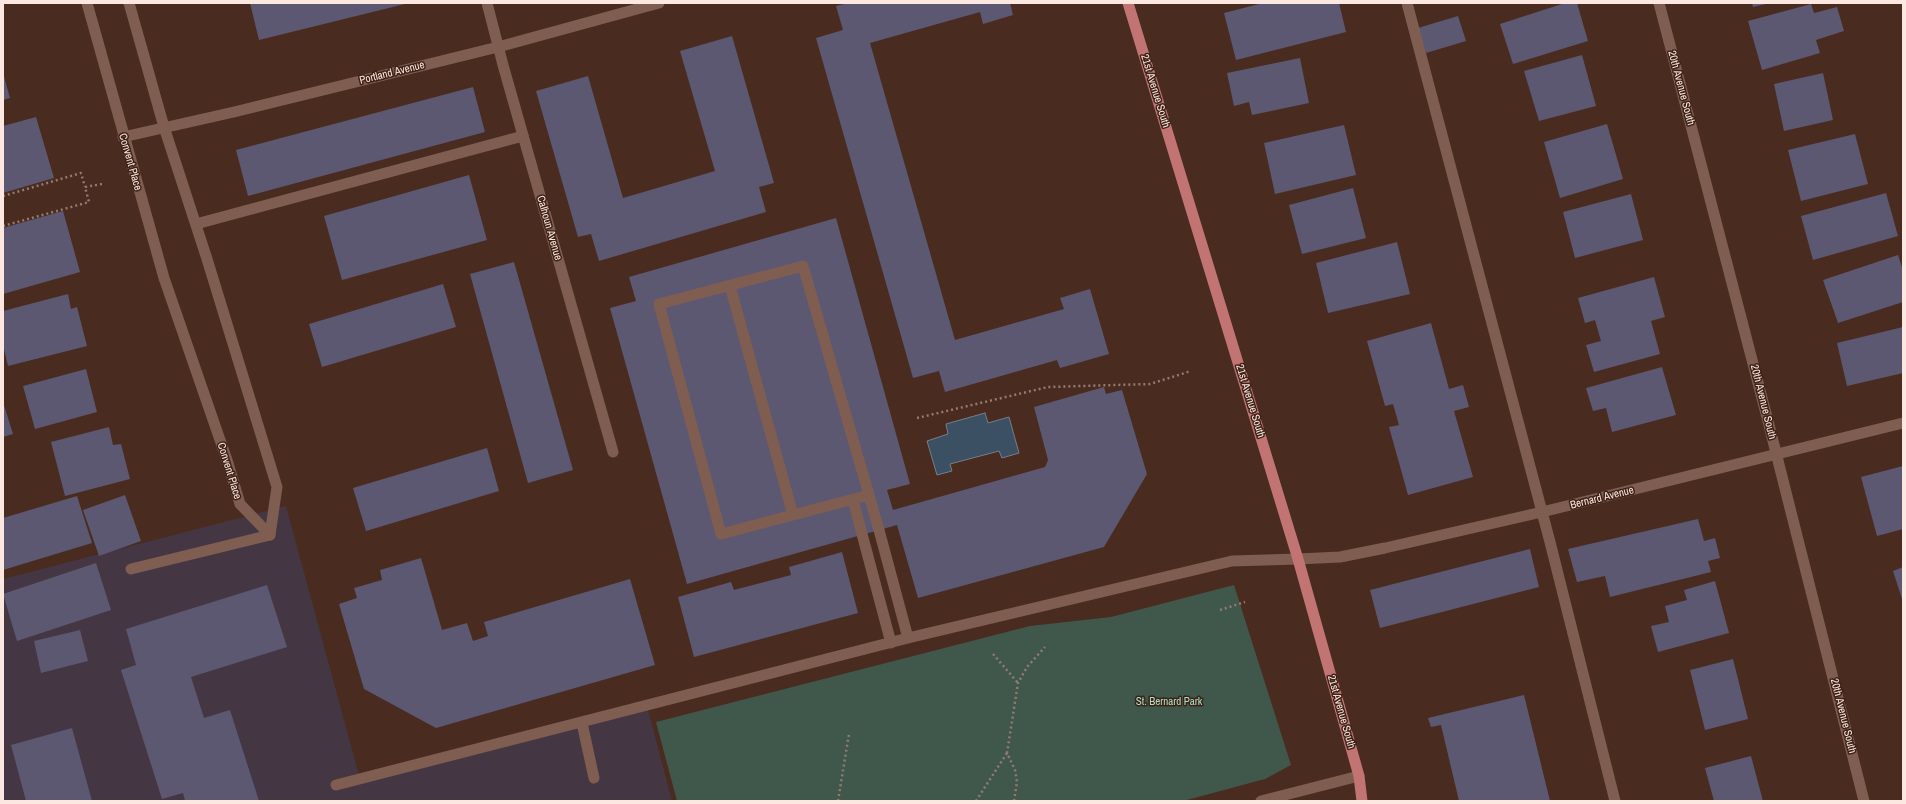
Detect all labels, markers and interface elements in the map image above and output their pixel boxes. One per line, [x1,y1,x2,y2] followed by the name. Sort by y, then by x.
[1665,49,1697,127] street label: 20th Avenue South
[1138,53,1172,129] street label: 21st Avenue South
[358,59,426,87] street label: Portland Avenue
[116,132,144,192] street label: Convent Place
[533,194,565,262] street label: Calhoun Avenue
[1233,363,1267,439] street label: 21st Avenue South
[1747,363,1779,441] street label: 20th Avenue South
[214,441,244,501] street label: Convent Place
[1569,484,1635,512] street label: Bernard Avenue
[1324,674,1358,750] street label: 21st Avenue South
[1827,677,1859,755] street label: 20th Avenue South
[1136,695,1202,709] park label: St. Bernard Park

